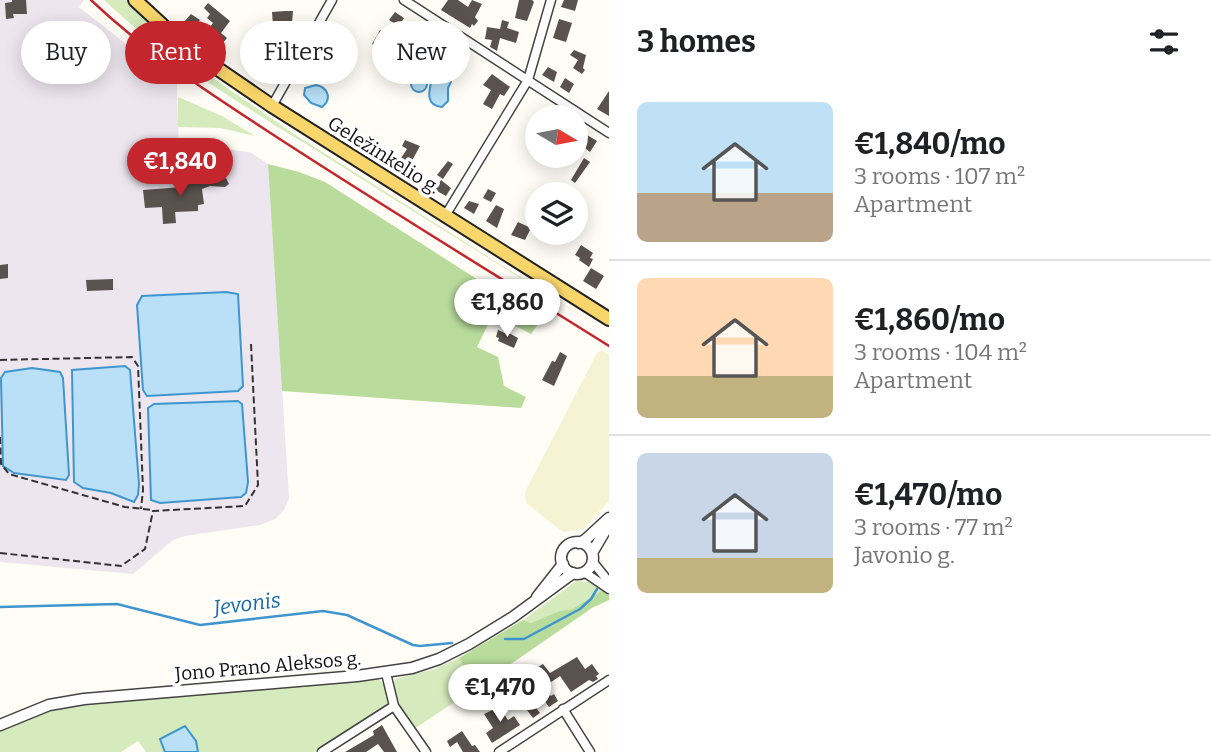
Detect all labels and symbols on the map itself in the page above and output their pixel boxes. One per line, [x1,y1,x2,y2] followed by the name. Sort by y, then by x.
[525,105,588,168] north arrow
[324,111,444,199] street label: Geležinkelio g.
[123,138,237,198] pin: €1,840
[450,280,564,339] pin: €1,860
[210,587,282,621] water label: Jevonis
[173,646,362,686] street label: Jono Prano Aleksos g.
[443,664,557,724] pin: €1,470

